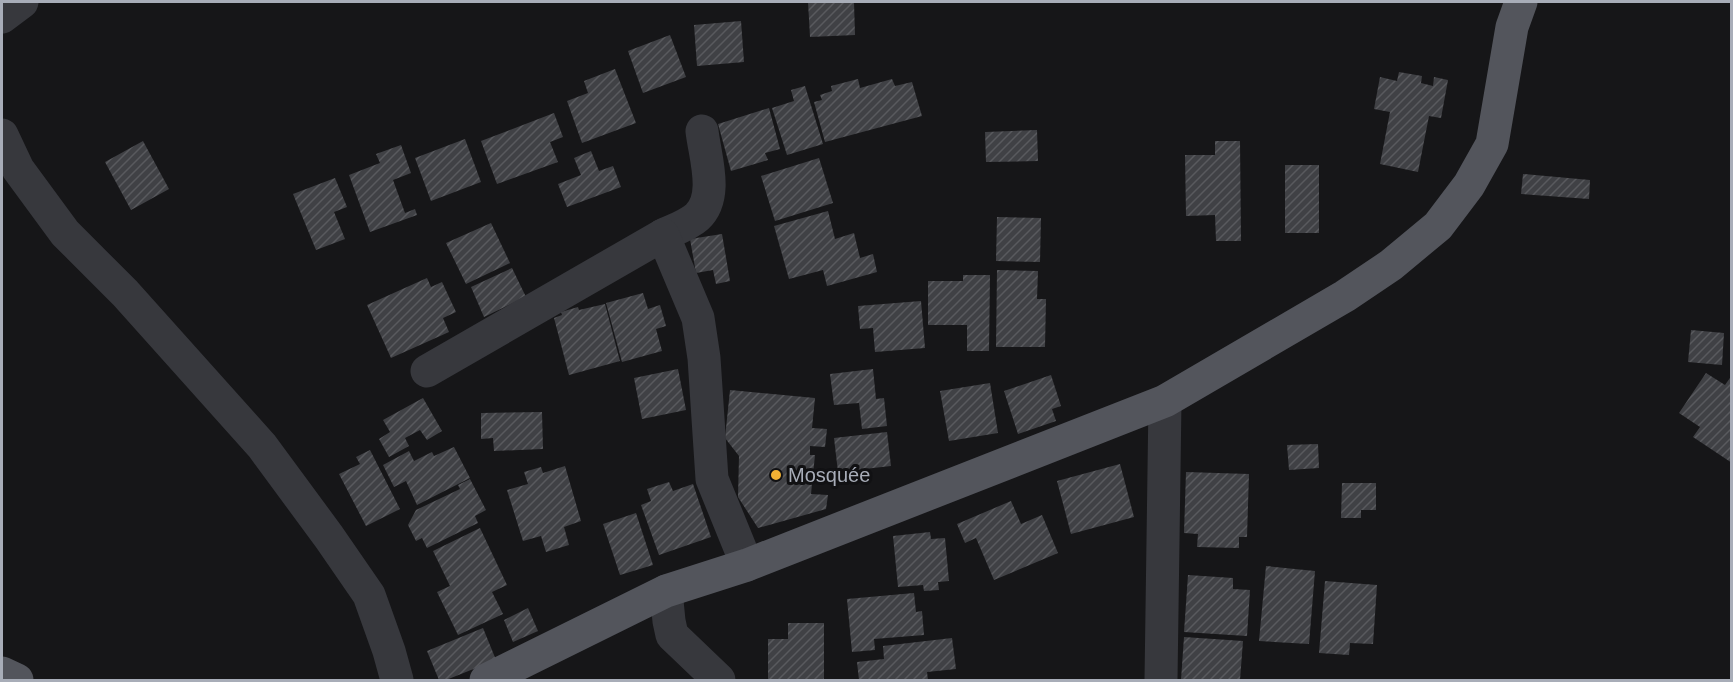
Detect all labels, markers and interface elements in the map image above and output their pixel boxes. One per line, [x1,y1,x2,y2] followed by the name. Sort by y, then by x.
[788,464,870,486] place label: Mosquée
[769,468,783,482] marker: Mosquée

